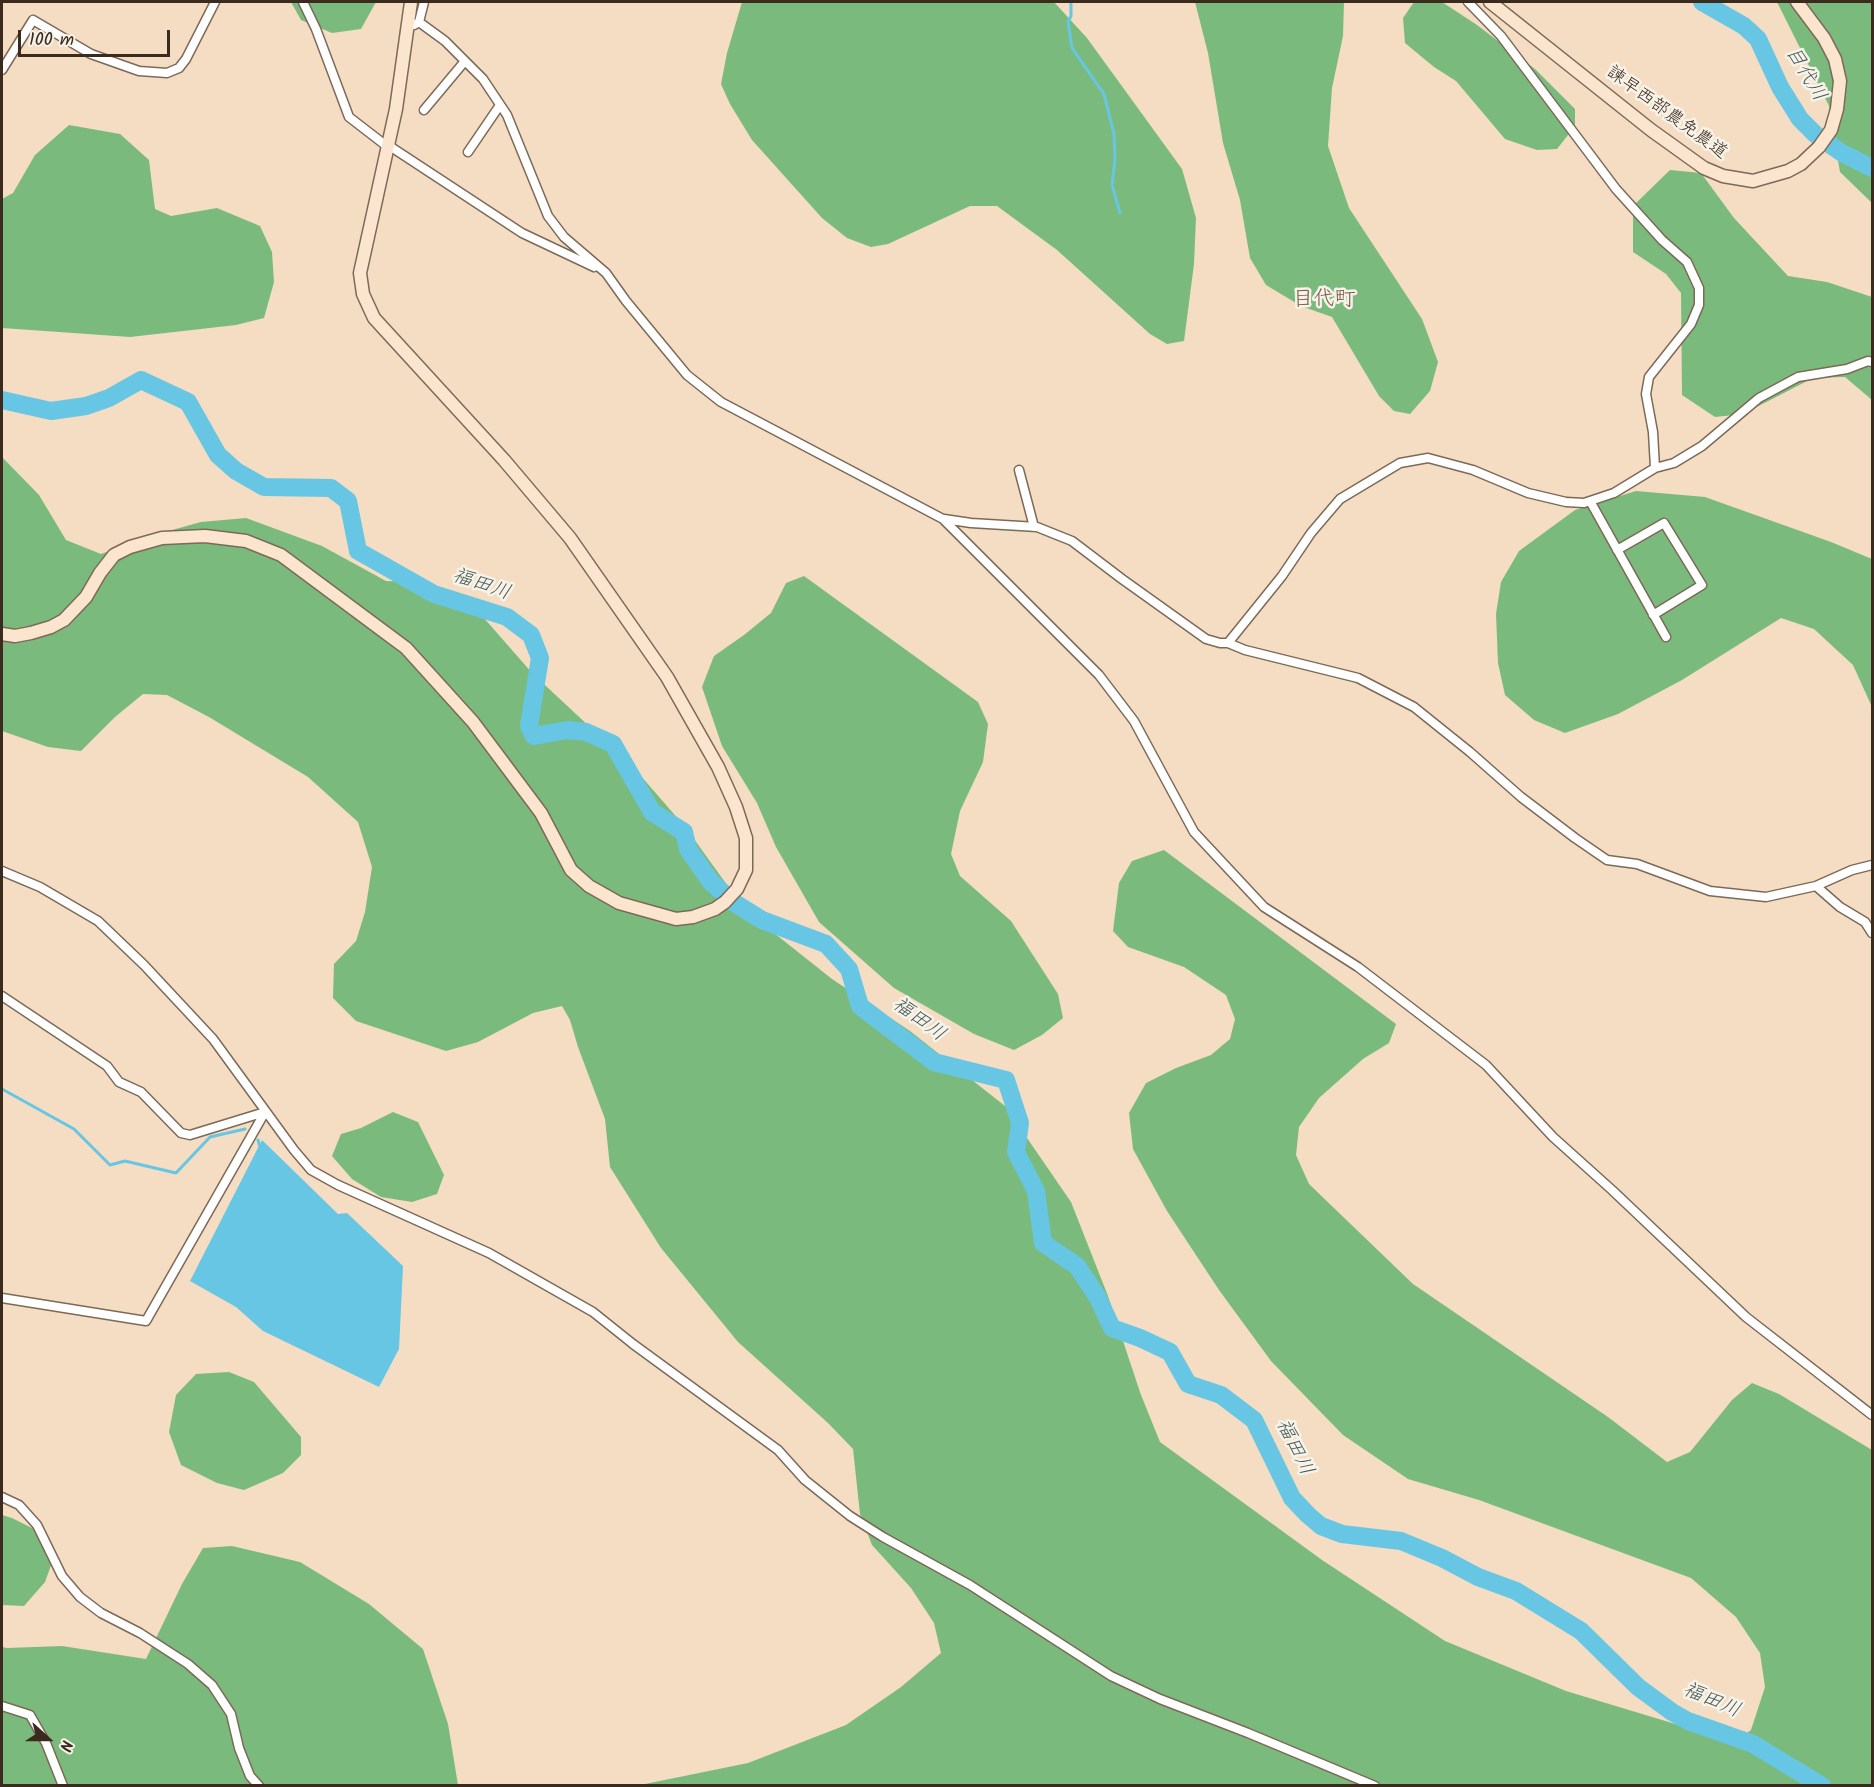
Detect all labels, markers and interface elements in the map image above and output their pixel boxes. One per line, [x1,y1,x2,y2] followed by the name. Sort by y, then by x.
[21,18,172,56] scale bar
[29,26,74,55] text: 100 m
[1778,43,1830,107] water label: 目代川
[1601,63,1731,165] street label: 諫早西部農免農道
[1293,288,1355,314] district label: 目代町
[449,565,513,607] water label: 福田川
[887,994,949,1048] water label: 福田川
[1269,1416,1317,1480] water label: 福田川
[1679,1679,1743,1725] water label: 福田川
[18,1709,78,1769] north arrow
[52,1736,79,1755] text: N

